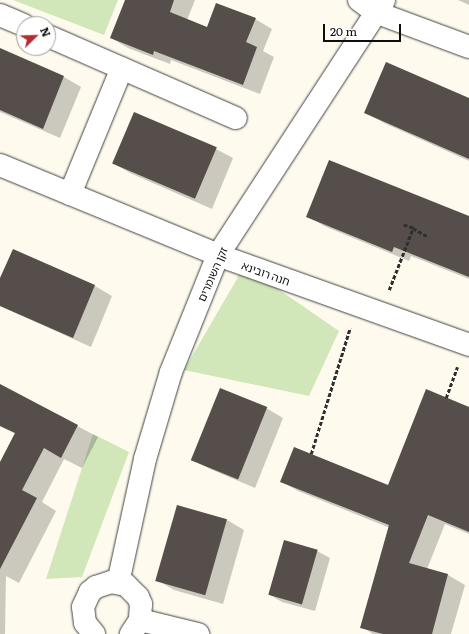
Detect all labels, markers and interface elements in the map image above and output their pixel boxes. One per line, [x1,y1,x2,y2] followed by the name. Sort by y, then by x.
[16,16,56,56] north arrow
[325,16,403,42] scale bar
[330,22,357,40] text: 20 m
[37,24,55,39] text: N
[194,245,230,303] street label: זקן השומרים
[240,258,292,288] street label: חנה רובינא

